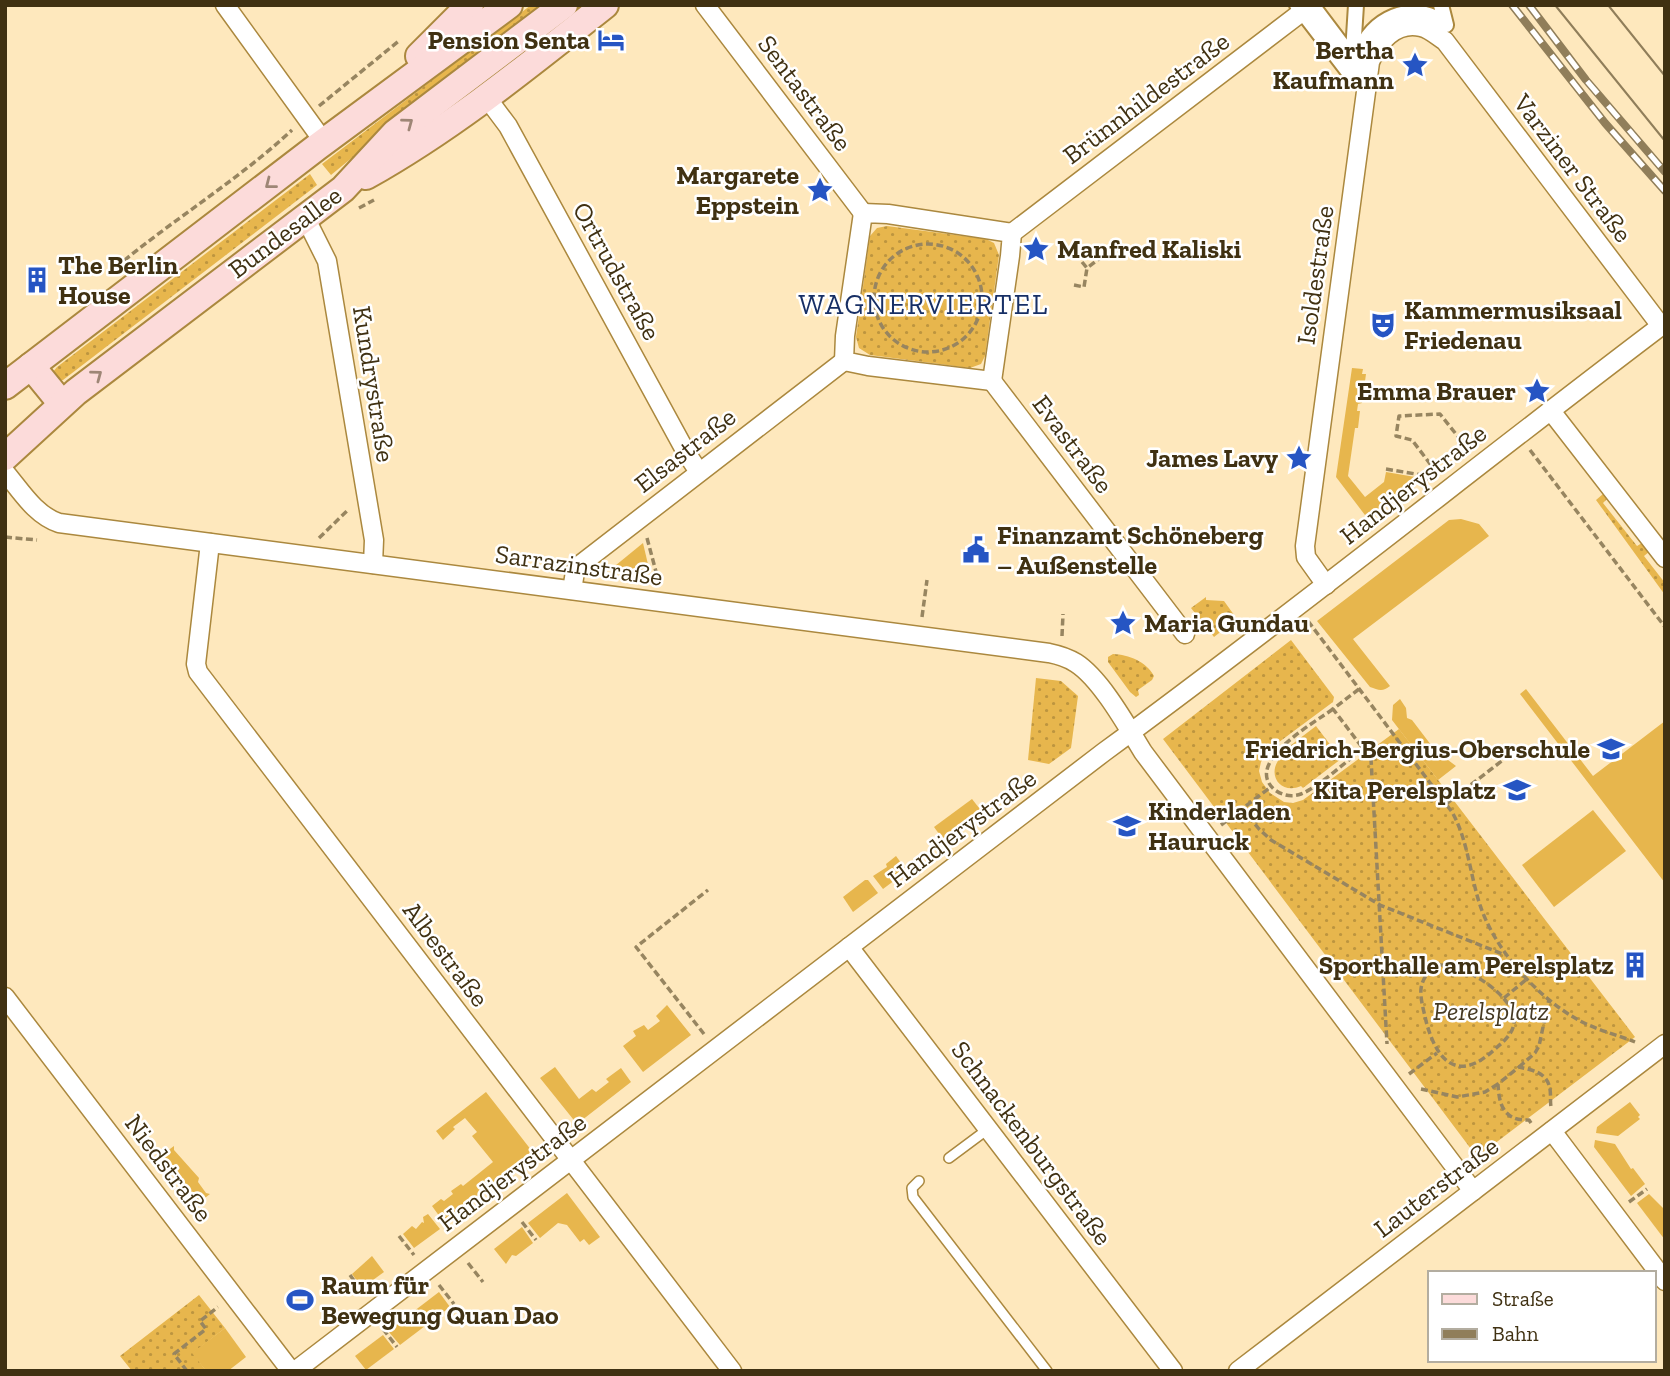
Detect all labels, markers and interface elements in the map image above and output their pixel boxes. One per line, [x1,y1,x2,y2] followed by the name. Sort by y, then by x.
[427,24,590,56] place label: Pension Senta
[596,25,626,55] hotel icon: Pension Senta
[1057,25,1235,171] street label: Brünnhildestraße
[751,29,859,157] street label: Sentastraße
[1272,34,1395,96] place label: Bertha Kaufmann
[1400,50,1430,80] place icon: Bertha Kaufmann
[1506,87,1639,249] street label: Varziner Straße
[401,119,413,132] one-way arrow
[676,159,800,221] place label: Margarete Eppstein
[265,175,278,188] one-way arrow
[805,175,835,205] place icon: Margarete Eppstein
[222,179,348,285] street label: Bundesallee
[566,196,668,346] street label: Ortrudstraße
[1289,203,1341,347] street label: Isoldestraße
[1057,233,1242,265] place label: Manfred Kaliski
[1021,234,1051,264] place icon: Manfred Kaliski
[58,249,179,311] place label: The Berlin House
[22,265,52,295] building icon: The Berlin House
[799,288,1049,321] district label: WAGNERVIERTEL
[1404,294,1622,356] place label: Kammermusiksaal Friedenau
[346,304,402,464] street label: Kundrystraße
[1368,310,1398,340] theatre icon: Kammermusiksaal Friedenau
[90,370,102,383] one-way arrow
[1357,375,1516,407] place label: Emma Brauer
[1522,376,1552,406] place icon: Emma Brauer
[1026,389,1120,499] street label: Evastraße
[628,401,742,499] street label: Elsastraße
[1333,417,1493,551] street label: Handjerystraße
[1146,442,1278,474] place label: James Lavy
[1284,443,1314,473] place icon: James Lavy
[997,519,1264,581] place label: Finanzamt Schöneberg – Außenstelle
[961,535,991,565] public building icon: Finanzamt Schöneberg – Außenstelle
[493,537,665,593] street label: Sarrazinstraße
[1144,607,1309,639] place label: Maria Gundau
[1108,608,1138,638] place icon: Maria Gundau
[1245,733,1590,765] place label: Friedrich-Bergius-Oberschule
[1596,734,1626,764] school or university icon: Friedrich-Bergius-Oberschule
[882,762,1042,894] street label: Handjerystraße
[1313,774,1496,806] place label: Kita Perelsplatz
[1502,775,1532,805] school or university icon: Kita Perelsplatz
[1148,795,1291,857] place label: Kinderladen Hauruck
[1112,811,1142,841] school or university icon: Kinderladen Hauruck
[396,895,496,1013] street label: Albestraße
[1319,949,1614,981] place label: Sporthalle am Perelsplatz
[1620,950,1650,980] building icon: Sporthalle am Perelsplatz
[1433,995,1549,1027] park label: Perelsplatz
[945,1035,1119,1251] street label: Schnackenburgstraße
[432,1106,592,1238] street label: Handjerystraße
[118,1108,220,1228] street label: Niedstraße
[1367,1130,1505,1244] street label: Lauterstraße
[321,1269,559,1331] place label: Raum für Bewegung Quan Dao
[1428,1271,1656,1362] legend
[285,1285,315,1315] sports icon: Raum für Bewegung Quan Dao
[1492,1286,1554,1311] text: Straße
[1492,1321,1539,1346] text: Bahn

